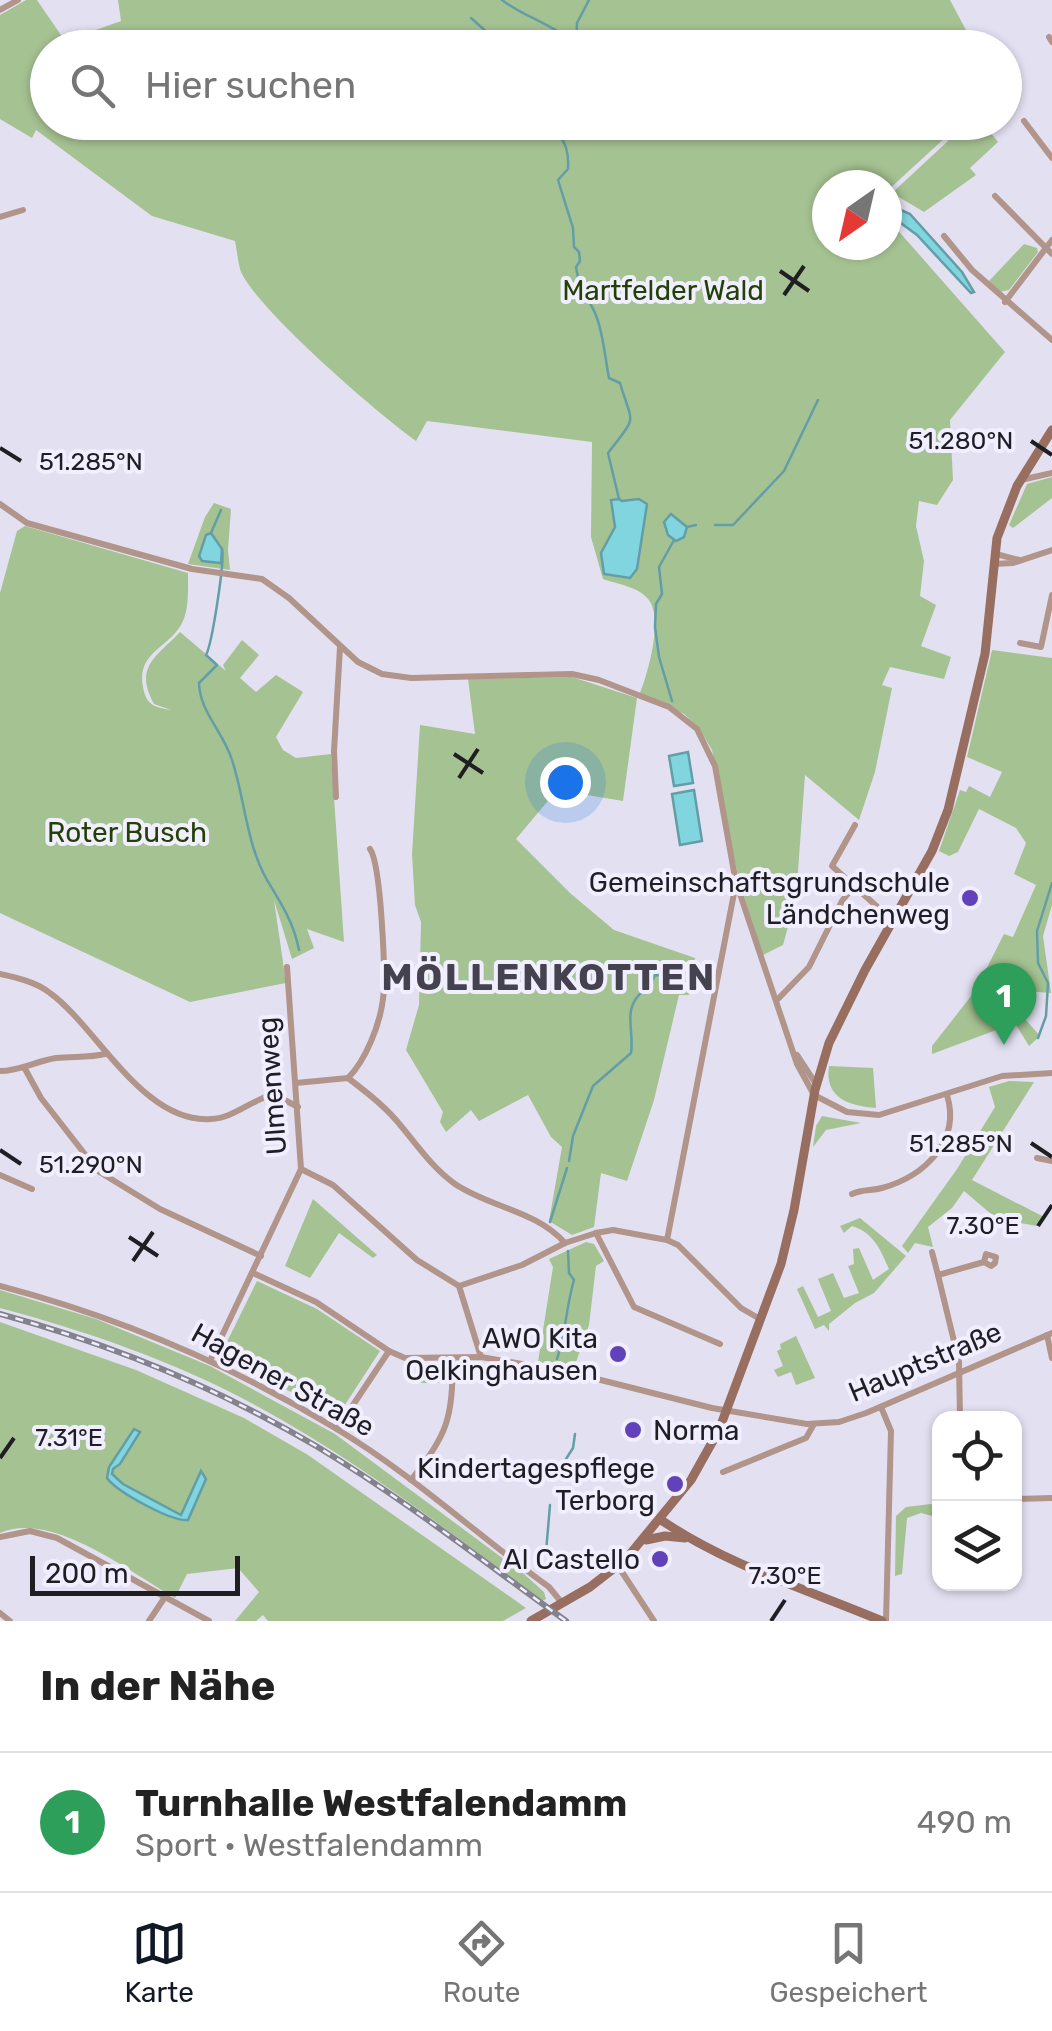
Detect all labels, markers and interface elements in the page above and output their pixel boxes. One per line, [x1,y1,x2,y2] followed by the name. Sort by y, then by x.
[30,30,1022,140] search box
[65,58,120,113] icon: search
[145,62,356,108] text: Hier suchen
[812,170,902,260] north arrow
[562,274,764,307] park label: Martfelder Wald
[909,426,1014,455] text: 51.280°N
[39,447,143,476] text: 51.285°N
[540,757,591,808] your location
[47,816,207,849] park label: Roter Busch
[589,866,950,931] place label: Gemeinschaftsgrundschule Ländchenweg
[959,887,981,909] marker: Gemeinschaftsgrundschule Ländchenweg
[381,954,717,1000] district label: MÖLLENKOTTEN
[972,962,1036,1045] pin: 1
[251,1016,293,1156] street label: Ulmenweg
[909,1129,1013,1158] text: 51.285°N
[39,1150,143,1179] text: 51.290°N
[946,1211,1020,1240] text: 7.30°E
[844,1315,1006,1409] street label: Hauptstraße
[186,1316,380,1444] street label: Hagener Straße
[405,1322,598,1387] place label: AWO Kita Oelkinghausen
[607,1343,629,1365] marker: AWO Kita Oelkinghausen
[932,1411,1022,1591] map controls
[932,1411,1022,1501] button: locate
[653,1414,740,1447] place label: Norma
[622,1419,644,1441] marker: Norma
[35,1423,103,1452] text: 7.31°E
[417,1452,655,1517] place label: Kindertagespflege Terborg
[664,1473,686,1495] marker: Kindertagespflege Terborg
[932,1501,1022,1591] button: layers
[503,1543,640,1576] place label: Al Castello
[649,1548,671,1570] marker: Al Castello
[30,1551,240,1596] scale bar
[45,1557,129,1590] text: 200 m
[748,1561,822,1590] text: 7.30°E
[40,1661,275,1711] text: In der Nähe
[135,1780,627,1826] text: Turnhalle Westfalendamm
[65,1803,80,1841] text: 1
[917,1803,1012,1841] text: 490 m
[135,1826,483,1864] text: Sport · Westfalendamm
[124,1916,194,2009] tab: Karte
[443,1916,521,2009] tab: Route
[770,1916,928,2009] tab: Gespeichert

